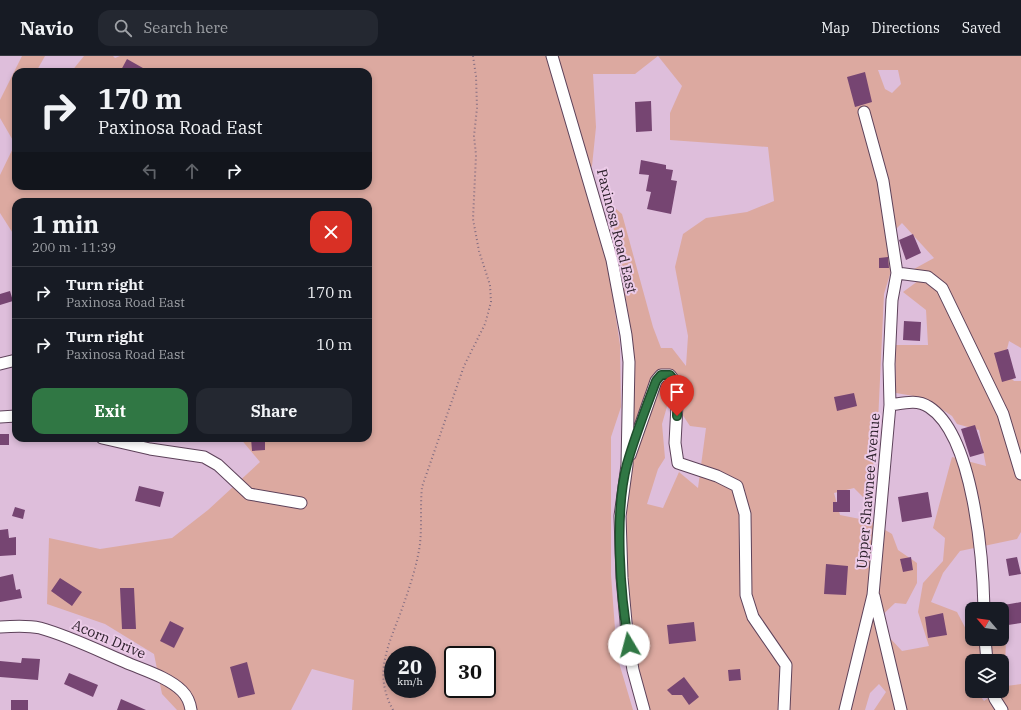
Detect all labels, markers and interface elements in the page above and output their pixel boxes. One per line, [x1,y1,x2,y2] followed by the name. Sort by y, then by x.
[98,10,378,46] search box
[20,16,74,40] text: Navio
[112,17,134,39] icon: search
[144,18,228,37] text: Search here
[821,19,850,37] text: Map
[872,19,940,37] text: Directions
[962,19,1001,37] text: Saved
[98,80,182,117] text: 170 m
[32,84,84,136] icon: right
[98,116,263,139] text: Paxinosa Road East
[139,160,161,182] icon: left
[181,160,203,182] icon: ahead
[223,160,245,182] icon: right
[593,167,641,295] street label: Paxinosa Road East
[32,208,99,240] text: 1 min
[310,211,352,253] button: close
[32,239,116,256] text: 200 m · 11:39
[66,275,144,294] text: Turn right
[32,282,54,304] icon: right
[307,283,352,302] text: 170 m
[66,294,185,311] text: Paxinosa Road East
[66,327,144,346] text: Turn right
[32,334,54,356] icon: right
[316,335,352,354] text: 10 m
[66,346,185,363] text: Paxinosa Road East
[660,375,694,416] pin
[666,381,688,403] icon: arrive
[32,388,188,434] button: Exit
[196,388,352,434] button: Share
[852,412,884,570] street label: Upper Shawnee Avenue
[965,602,1009,646] north arrow
[965,602,1009,698] map controls
[69,615,149,663] street label: Acorn Drive
[608,624,650,666] position arrow
[444,646,496,698] speed limit sign: 30
[398,653,422,680] text: 20
[965,654,1009,698] button: layers
[397,675,423,688] text: km/h

